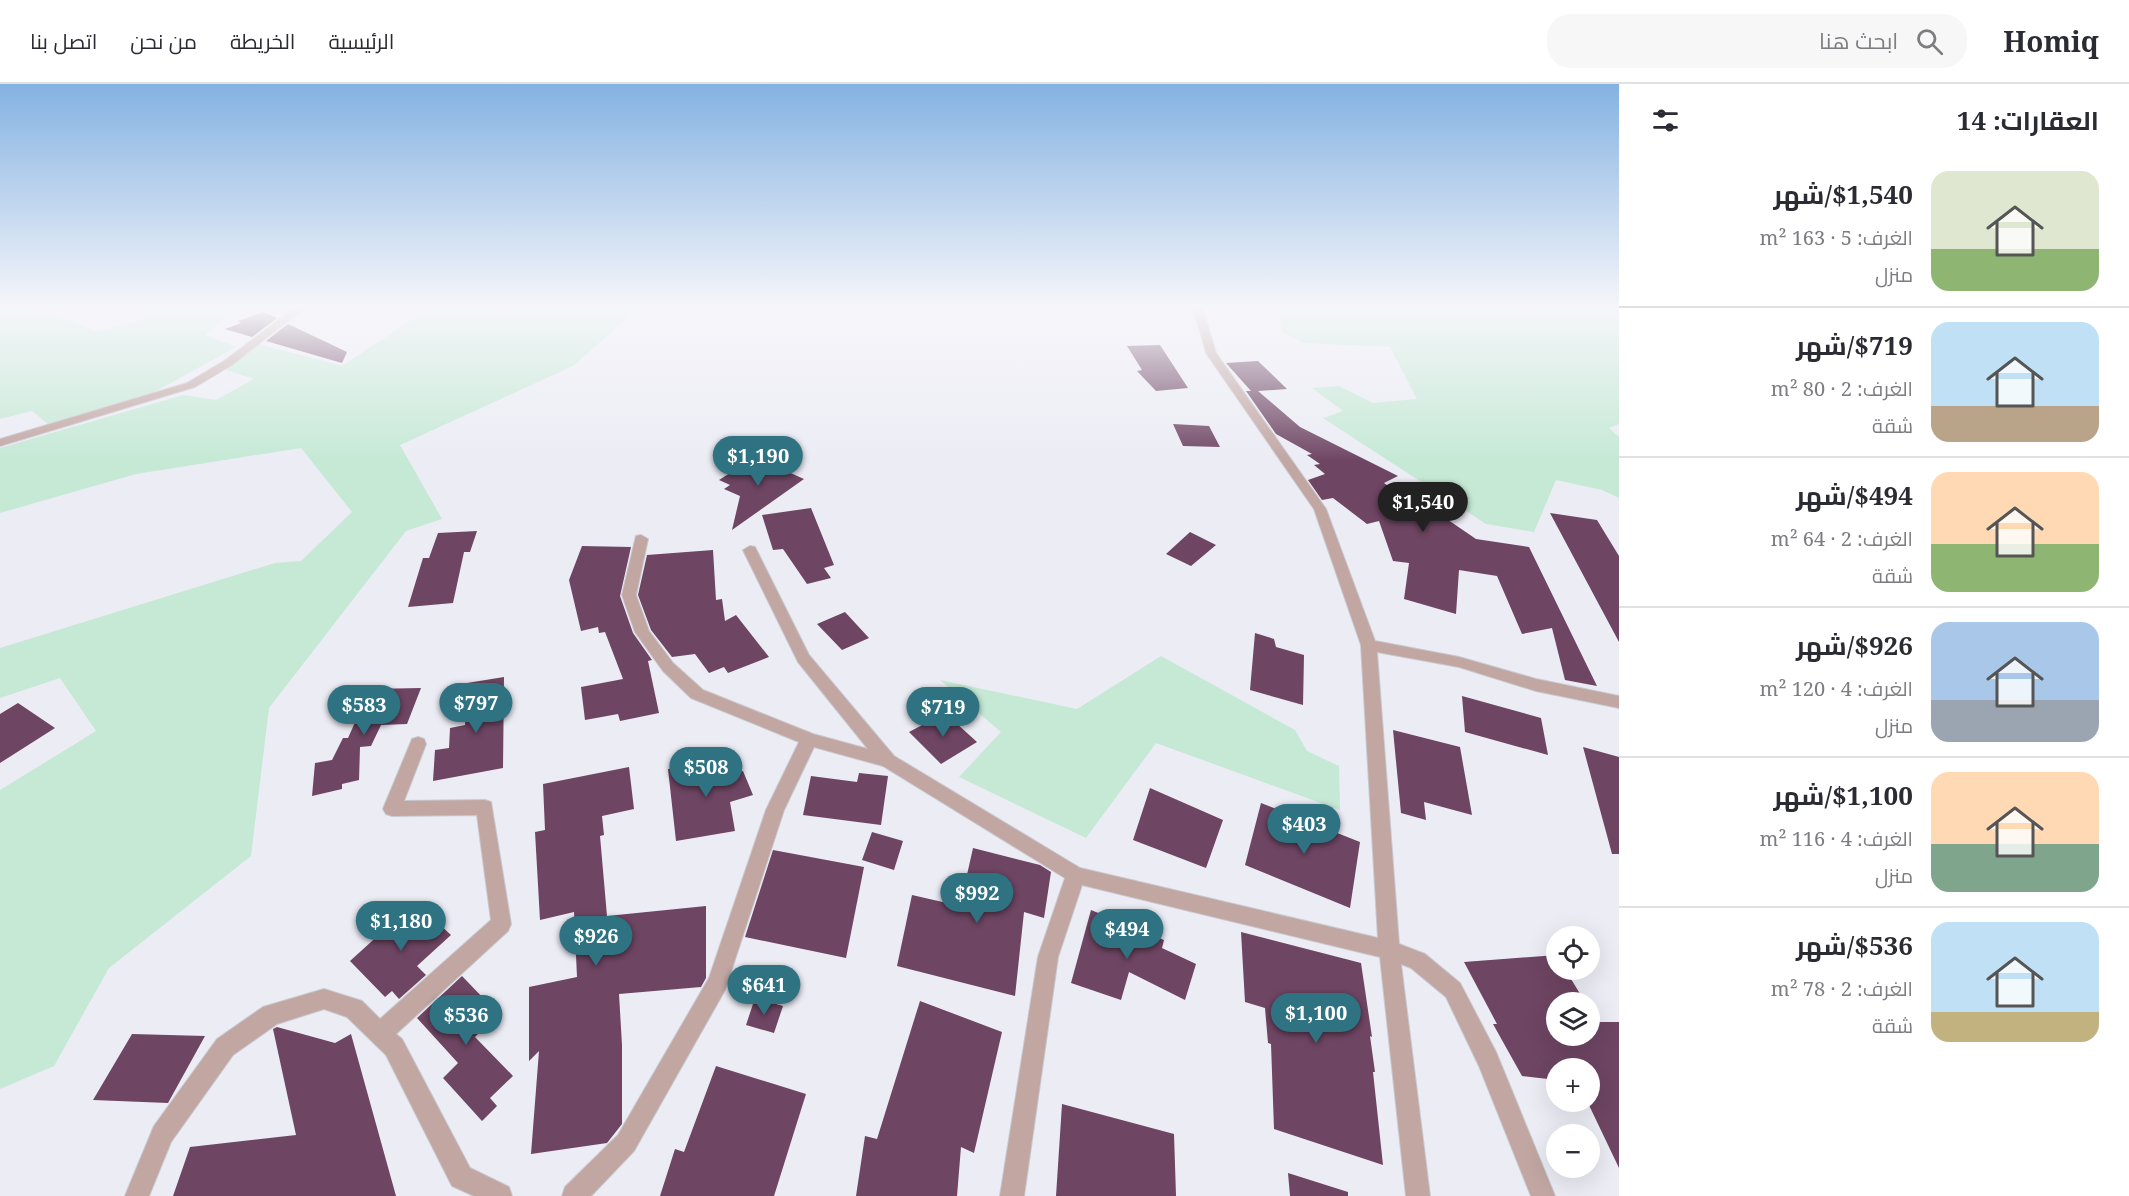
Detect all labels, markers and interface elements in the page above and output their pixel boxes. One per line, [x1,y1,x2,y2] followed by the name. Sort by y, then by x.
[1547,14,1967,68] search box
[2003,22,2099,60] text: Homiq
[1819,25,1898,55] text: ابحث هنا
[1913,25,1946,58] icon: search
[30,27,97,55] text: اتصل بنا
[130,27,197,55] text: من نحن
[230,27,295,55] text: الخريطة
[328,27,394,55] text: الرئيسية
[1957,102,2099,138] text: العقارات: 14
[1649,104,1682,137] icon: filters
[1774,176,1913,212] text: $1,540/شهر
[1979,195,2051,267] icon: home
[1760,224,1913,251] text: الغرف: 5 · 163 m²
[1875,261,1913,288] text: منزل
[1796,327,1913,363] text: $719/شهر
[1979,346,2051,418] icon: home
[1771,375,1913,402] text: الغرف: 2 · 80 m²
[1872,412,1913,439] text: شقة
[709,436,807,487] pin: $1,190
[727,442,789,469] text: $1,190
[1796,477,1913,513] text: $494/شهر
[1374,482,1472,533] pin: $1,540
[1392,488,1454,515] text: $1,540
[1979,496,2051,568] icon: home
[1771,525,1913,552] text: الغرف: 2 · 64 m²
[1872,562,1913,589] text: شقة
[1796,627,1913,663] text: $926/شهر
[1979,646,2051,718] icon: home
[1760,675,1913,702] text: الغرف: 4 · 120 m²
[440,683,512,734] pin: $797
[328,685,400,736] pin: $583
[907,687,979,738] pin: $719
[453,689,499,716] text: $797
[341,691,387,718] text: $583
[920,693,966,720] text: $719
[1875,712,1913,739] text: منزل
[670,747,742,798] pin: $508
[683,753,729,780] text: $508
[1774,777,1913,813] text: $1,100/شهر
[1979,796,2051,868] icon: home
[1268,804,1340,855] pin: $403
[1281,810,1327,837] text: $403
[1760,825,1913,852] text: الغرف: 4 · 116 m²
[1875,862,1913,889] text: منزل
[941,873,1013,924] pin: $992
[954,879,1000,906] text: $992
[352,901,450,952] pin: $1,180
[370,907,432,934] text: $1,180
[1091,909,1163,960] pin: $494
[1104,915,1150,942] text: $494
[560,916,632,967] pin: $926
[573,922,619,949] text: $926
[1546,926,1600,1178] map controls
[1546,926,1600,980] button: locate
[1796,927,1913,963] text: $536/شهر
[1979,946,2051,1018] icon: home
[728,965,800,1016] pin: $641
[741,971,787,998] text: $641
[1771,975,1913,1002] text: الغرف: 2 · 78 m²
[1546,992,1600,1046] button: layers
[1267,993,1365,1044] pin: $1,100
[430,995,502,1046] pin: $536
[1285,999,1347,1026] text: $1,100
[443,1001,489,1028] text: $536
[1872,1012,1913,1039] text: شقة
[1546,1058,1600,1112] button: +
[1546,1124,1600,1178] button: −

